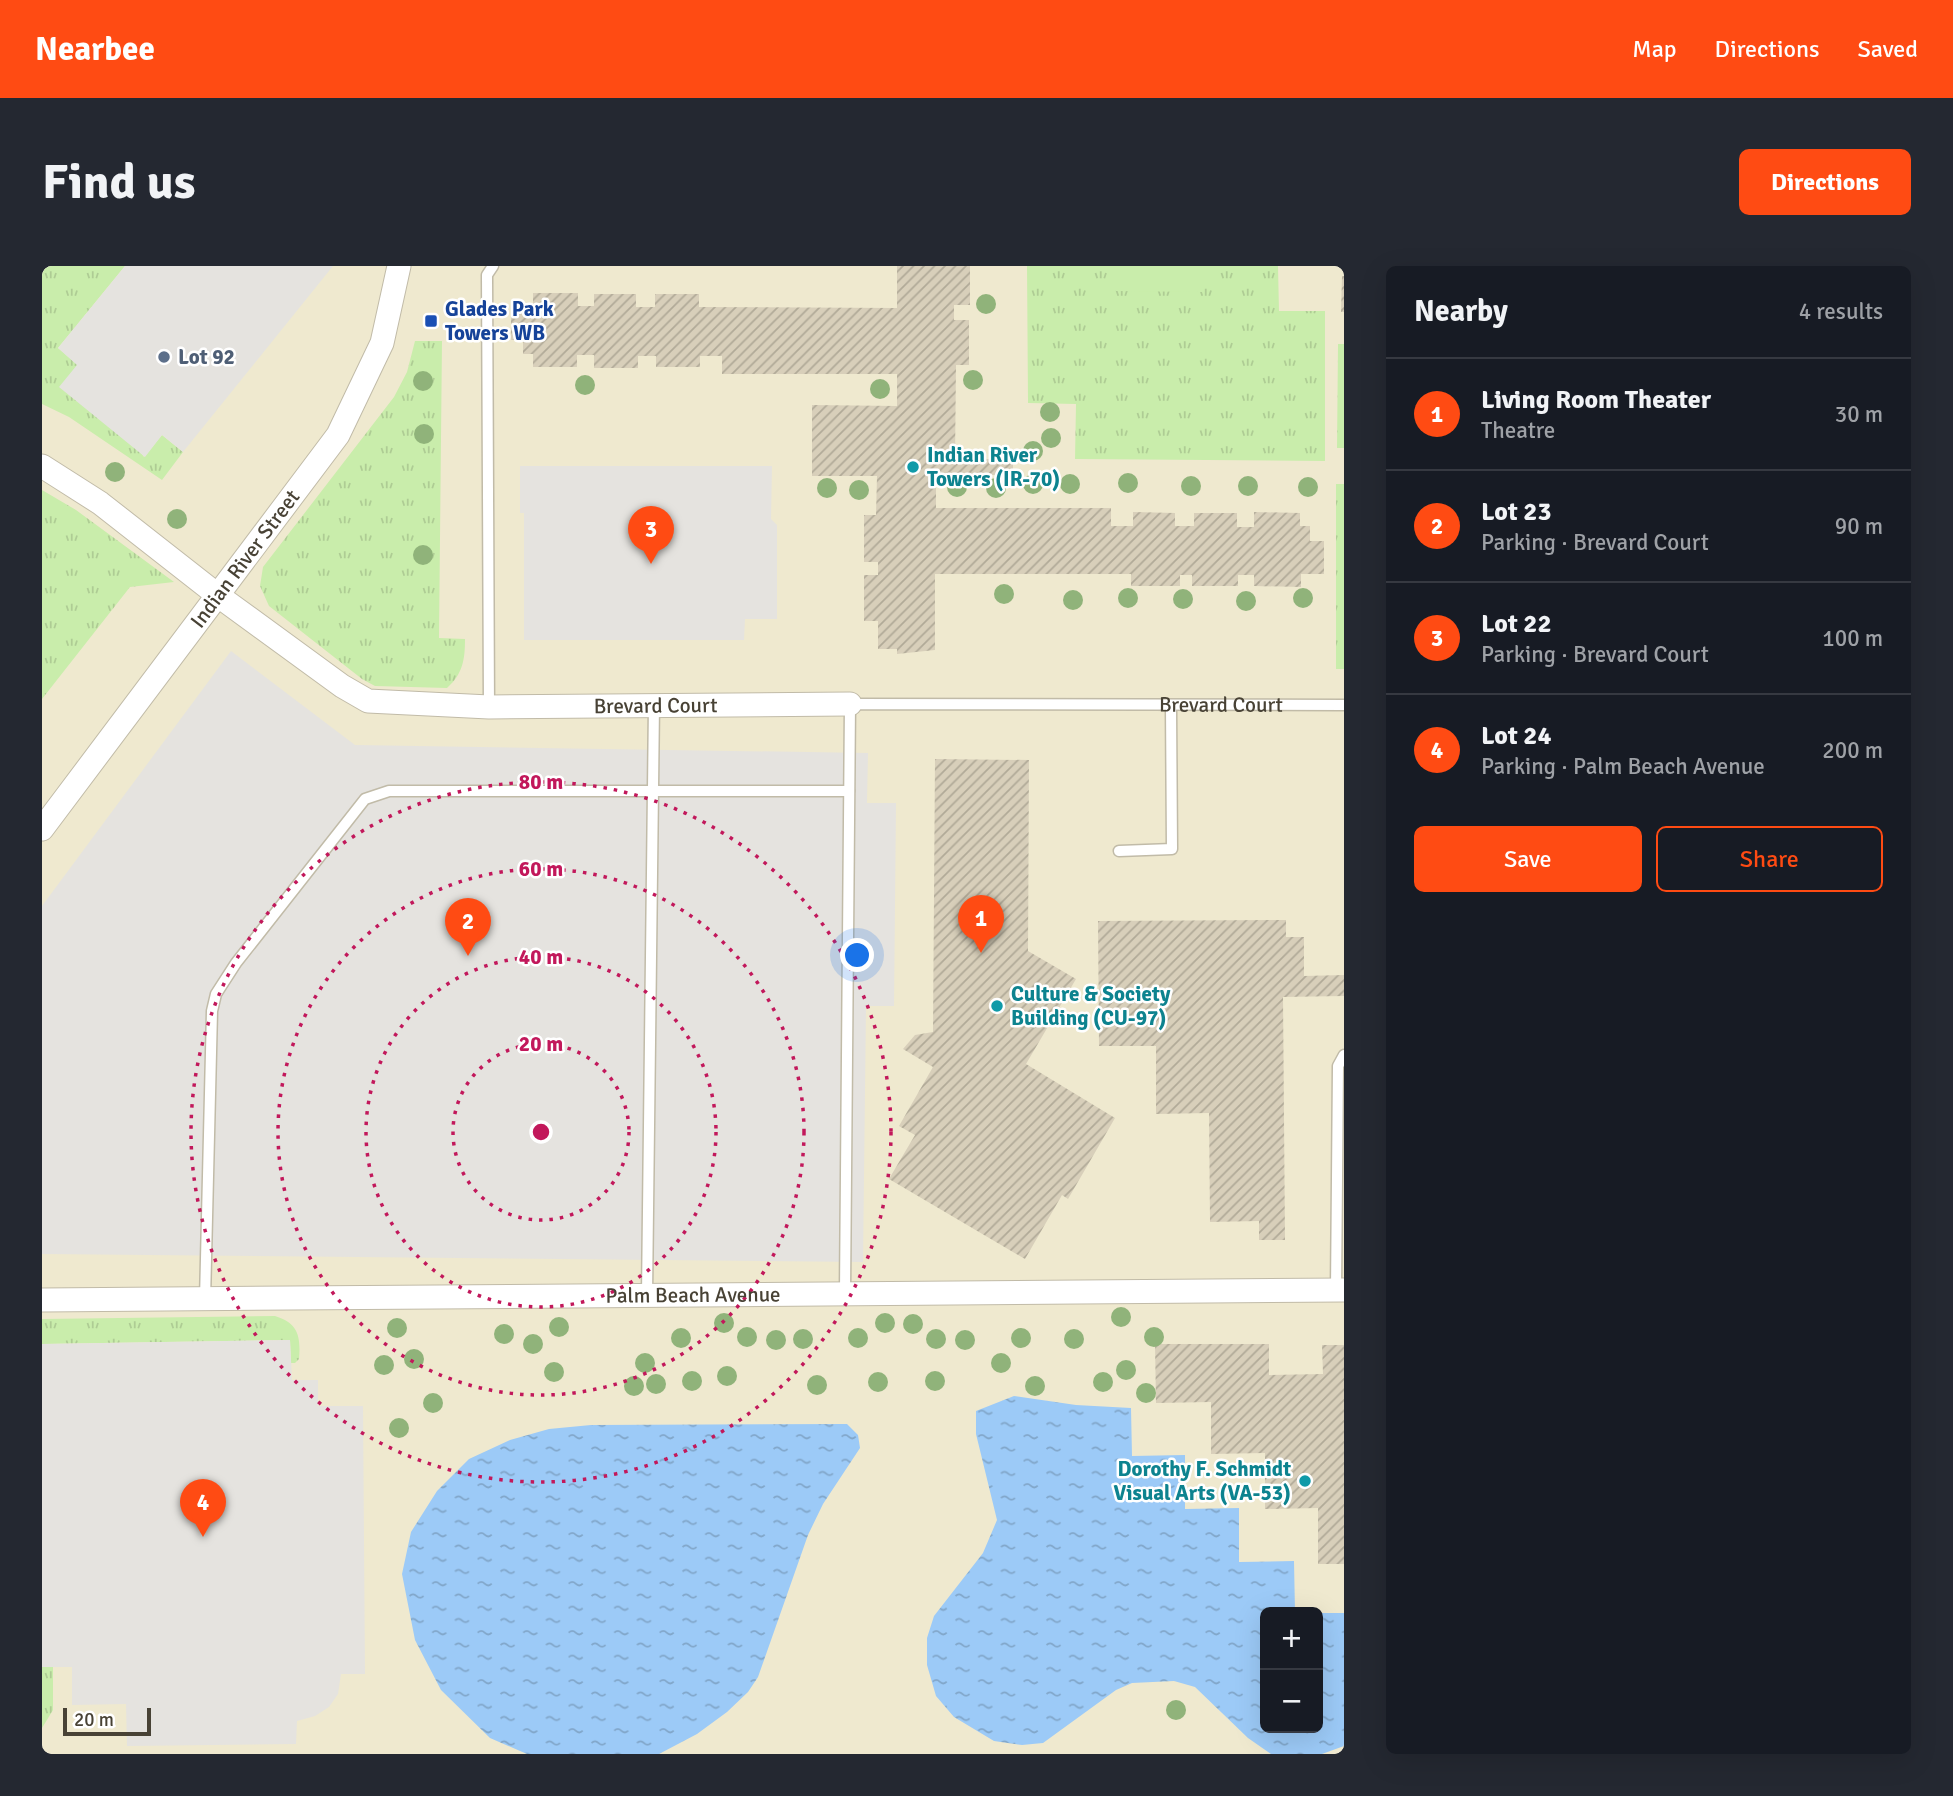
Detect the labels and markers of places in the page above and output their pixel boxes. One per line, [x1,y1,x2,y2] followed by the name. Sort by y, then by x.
[445,296,554,346] place label: Glades Park Towers WB
[423,313,439,329] marker: Glades Park Towers WB
[178,344,235,370] place label: Lot 92
[156,349,172,365] marker: Lot 92
[927,442,1060,492] place label: Indian River Towers (IR-70)
[905,459,921,475] marker: Indian River Towers (IR-70)
[628,506,674,564] pin: 3
[958,895,1004,953] pin: 1
[445,898,491,956] pin: 2
[1011,981,1171,1031] place label: Culture & Society Building (CU-97)
[989,998,1005,1014] marker: Culture & Society Building (CU-97)
[529,1120,553,1144] centre of rings
[1113,1456,1291,1506] place label: Dorothy F. Schmidt Visual Arts (VA-53)
[1297,1473,1313,1489] marker: Dorothy F. Schmidt Visual Arts (VA-53)
[180,1479,226,1537] pin: 4

